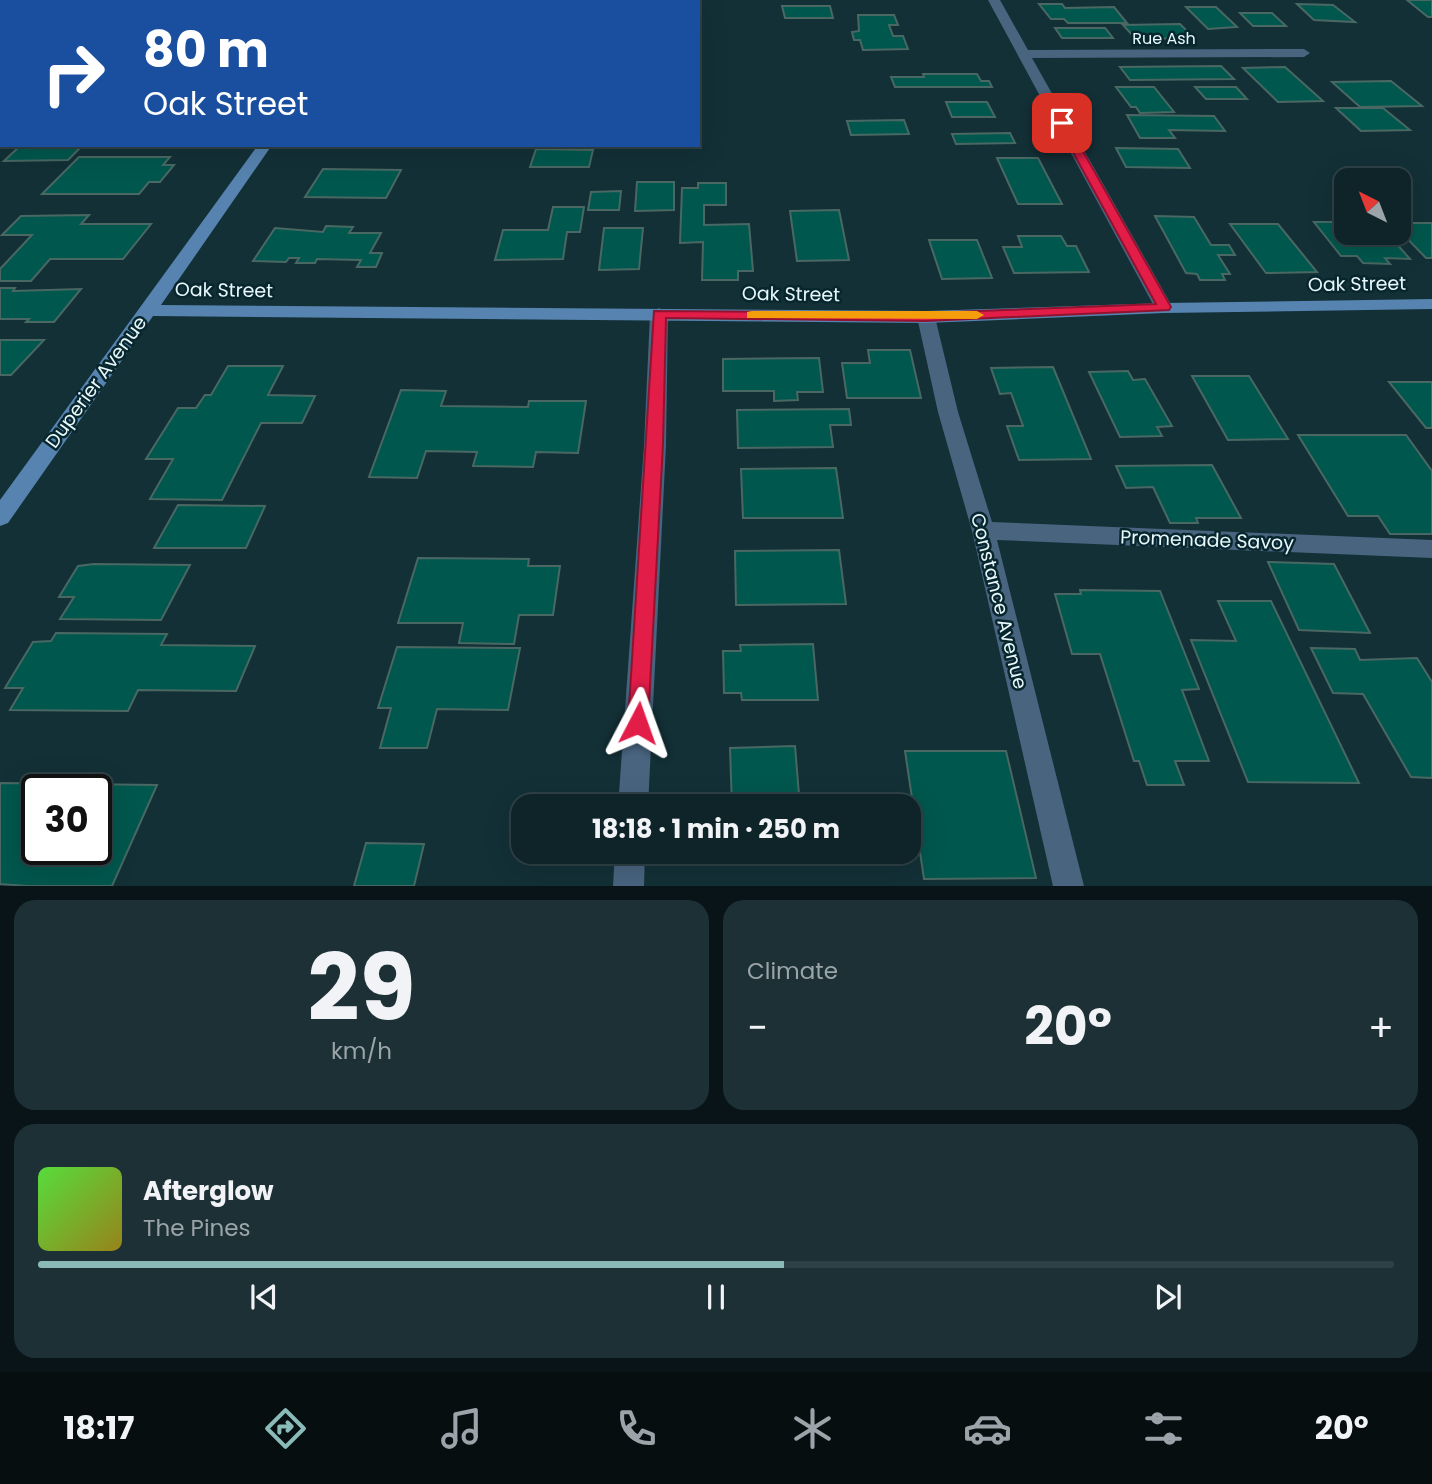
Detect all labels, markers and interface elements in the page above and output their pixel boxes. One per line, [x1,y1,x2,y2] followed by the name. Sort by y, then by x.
[143,16,269,84] text: 80 m
[1132,27,1196,50] street label: Rue Ash
[28,28,119,119] icon: right
[143,81,309,126] text: Oak Street
[1032,93,1092,153] pin
[1043,104,1081,142] icon: arrive
[1334,168,1410,245] north arrow
[1334,168,1411,245] map controls
[1308,270,1406,298] street label: Oak Street
[175,276,273,304] street label: Oak Street
[742,280,840,308] street label: Oak Street
[39,310,153,454] street label: Duperier Avenue
[964,510,1034,692] street label: Constance Avenue
[1120,523,1295,557] street label: Promenade Savoy
[601,686,675,760] position arrow
[21,774,112,865] speed limit sign: 30
[592,811,840,847] text: 18:18 · 1 min · 250 m
[308,924,415,1052] text: 29
[747,955,838,987] text: Climate
[1024,990,1112,1063] text: 20°
[747,1001,768,1054] text: −
[1368,1001,1394,1054] text: +
[331,1035,392,1067] text: km/h
[143,1173,274,1209] text: Afterglow
[143,1212,251,1244] text: The Pines
[245,1278,283,1316] icon: previous
[697,1278,735,1316] icon: pause
[1149,1278,1187,1316] icon: next
[261,1404,310,1453] icon: directions
[437,1404,486,1453] icon: music
[612,1404,661,1453] icon: phone
[788,1404,837,1453] icon: climate
[963,1404,1012,1453] icon: car
[1139,1404,1188,1453] icon: filters
[63,1405,134,1450] text: 18:17
[1315,1405,1369,1450] text: 20°

